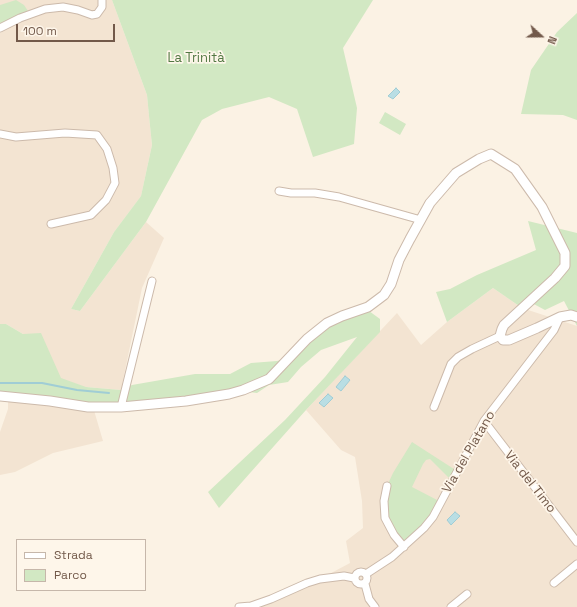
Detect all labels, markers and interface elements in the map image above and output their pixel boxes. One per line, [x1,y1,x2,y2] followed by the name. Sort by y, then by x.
[18,16,117,42] scale bar
[521,16,561,56] north arrow
[23,23,57,39] text: 100 m
[544,34,560,46] text: N
[167,50,225,66] park label: La Trinità
[439,408,499,496] street label: Via del Platano
[501,448,559,516] street label: Via del Timo
[16,539,146,591] legend
[54,547,93,563] text: Strada
[54,567,87,583] text: Parco

